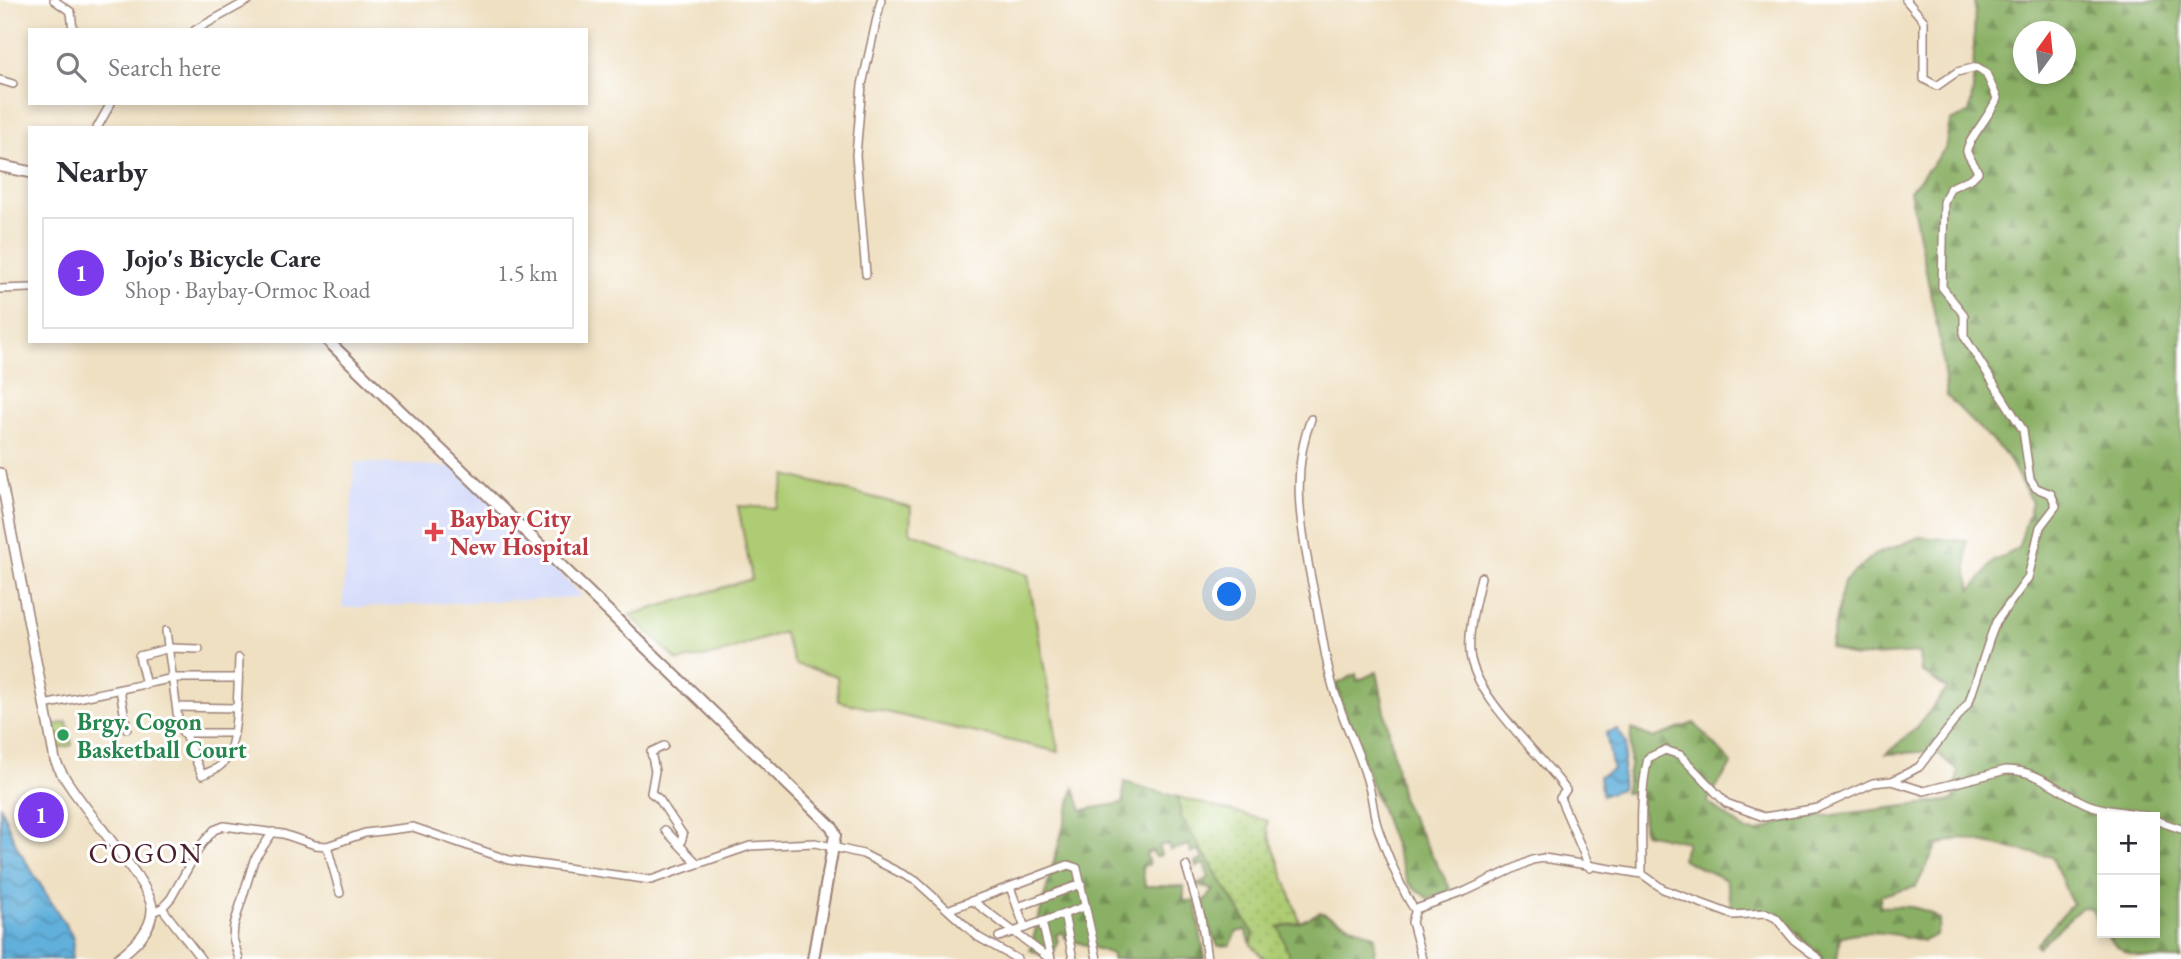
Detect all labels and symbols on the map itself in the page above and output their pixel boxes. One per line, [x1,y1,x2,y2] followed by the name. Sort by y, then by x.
[2013,21,2076,84] north arrow
[450,503,589,562] place label: Baybay City New Hospital
[424,522,444,542] marker: Baybay City New Hospital
[1212,577,1246,611] your location
[77,706,247,765] place label: Brgy. Cogon Basketball Court
[55,727,71,743] marker: Brgy. Cogon Basketball Court
[18,789,64,841] pin: 1
[88,835,204,871] district label: COGON

